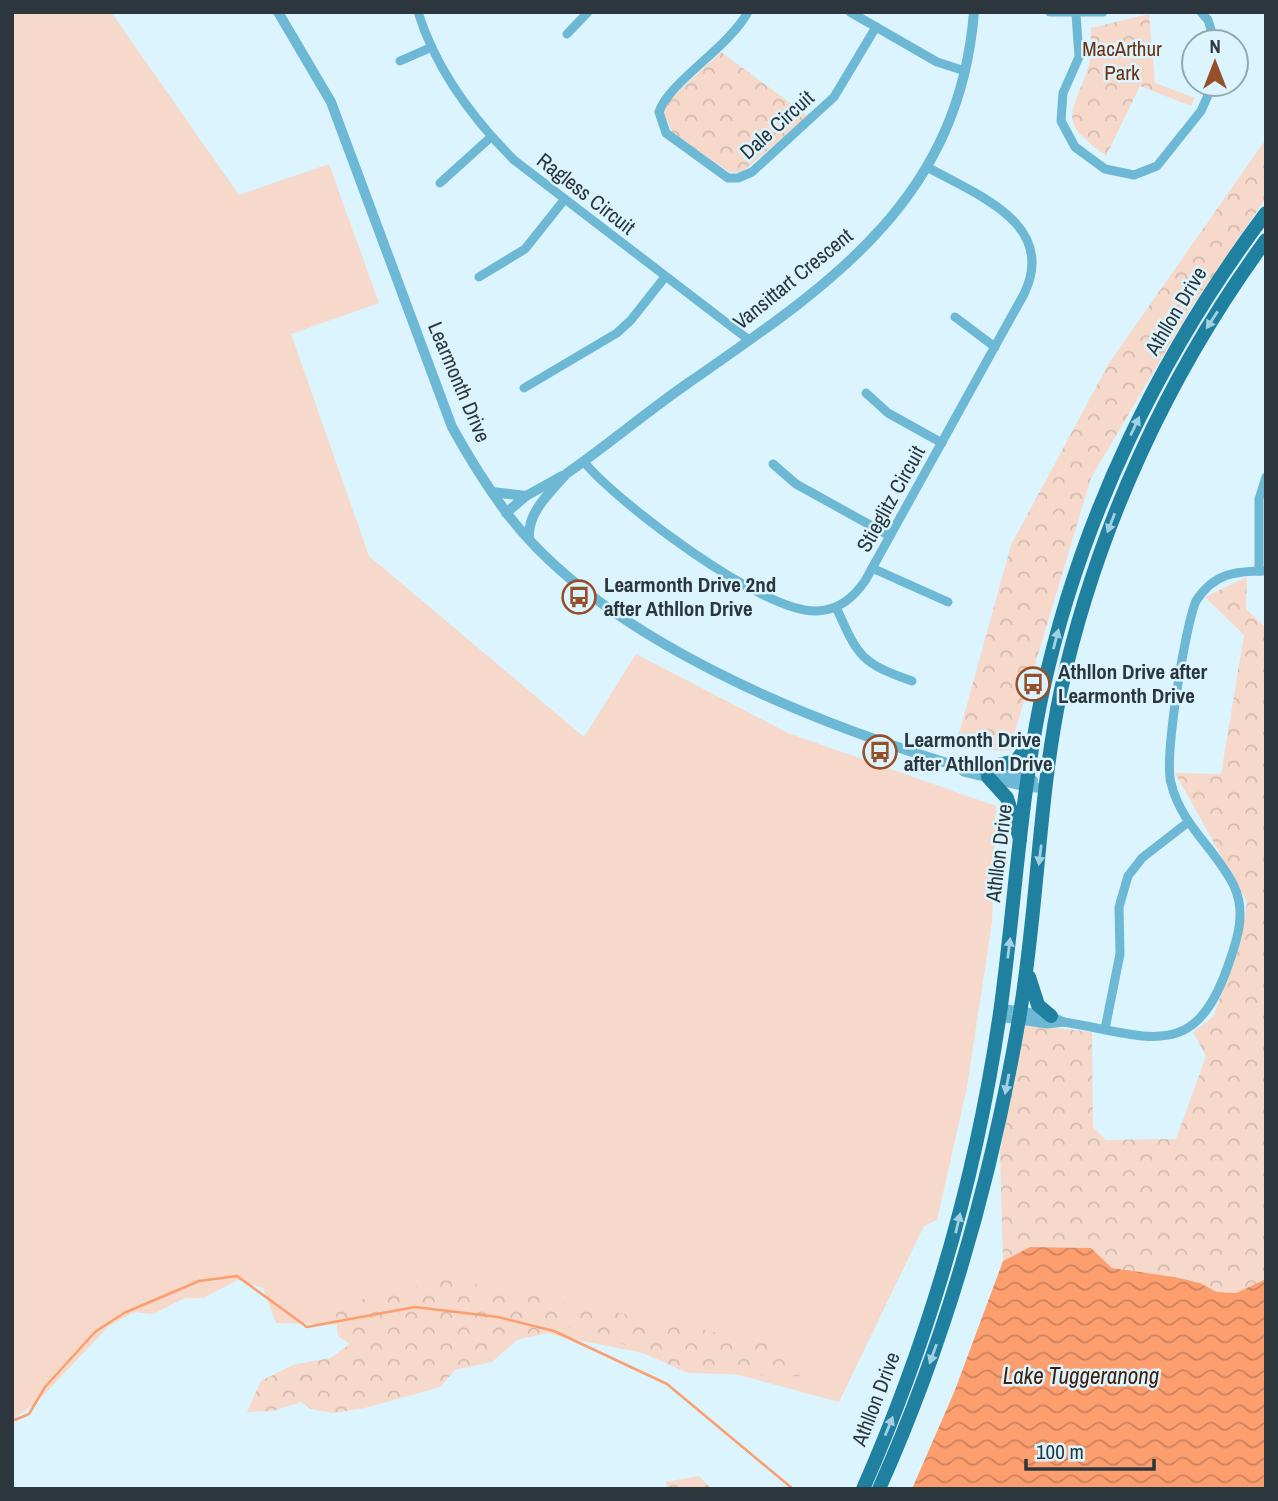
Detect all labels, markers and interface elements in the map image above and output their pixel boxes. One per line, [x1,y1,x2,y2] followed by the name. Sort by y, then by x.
[1180,28,1250,98] north arrow
[1209,33,1221,59] text: N
[1082,34,1162,87] park label: MacArthur Park
[733,83,820,166] street label: Dale Circuit
[531,146,642,241] street label: Ragless Circuit
[727,221,859,336] street label: Vansittart Crescent
[1137,261,1213,361] street label: Athllon Drive
[1206,310,1219,330] one-way arrow
[421,317,498,446] street label: Learmonth Drive
[1130,416,1141,437] one-way arrow
[849,440,932,557] street label: Stieglitz Circuit
[1106,513,1117,534] one-way arrow
[604,570,776,623] place label: Learmonth Drive 2nd after Athllon Drive
[560,578,598,616] bus stop icon: Learmonth Drive 2nd after Athllon Drive
[1051,628,1062,650] one-way arrow
[1058,657,1208,710] place label: Athllon Drive after Learmonth Drive
[1014,665,1052,703] bus stop icon: Athllon Drive after Learmonth Drive
[904,725,1053,778] place label: Learmonth Drive after Athllon Drive
[861,733,899,771] bus stop icon: Learmonth Drive after Athllon Drive
[978,802,1019,905] street label: Athllon Drive
[1034,844,1045,866] one-way arrow
[1003,937,1014,959] one-way arrow
[1001,1073,1012,1095] one-way arrow
[953,1212,964,1234] one-way arrow
[927,1343,938,1364] one-way arrow
[844,1348,907,1451] street label: Athllon Drive
[1003,1360,1159,1391] water label: Lake Tuggeranong
[884,1415,895,1436] one-way arrow
[1026,1428,1154,1472] scale bar
[1036,1437,1084,1466] text: 100 m

